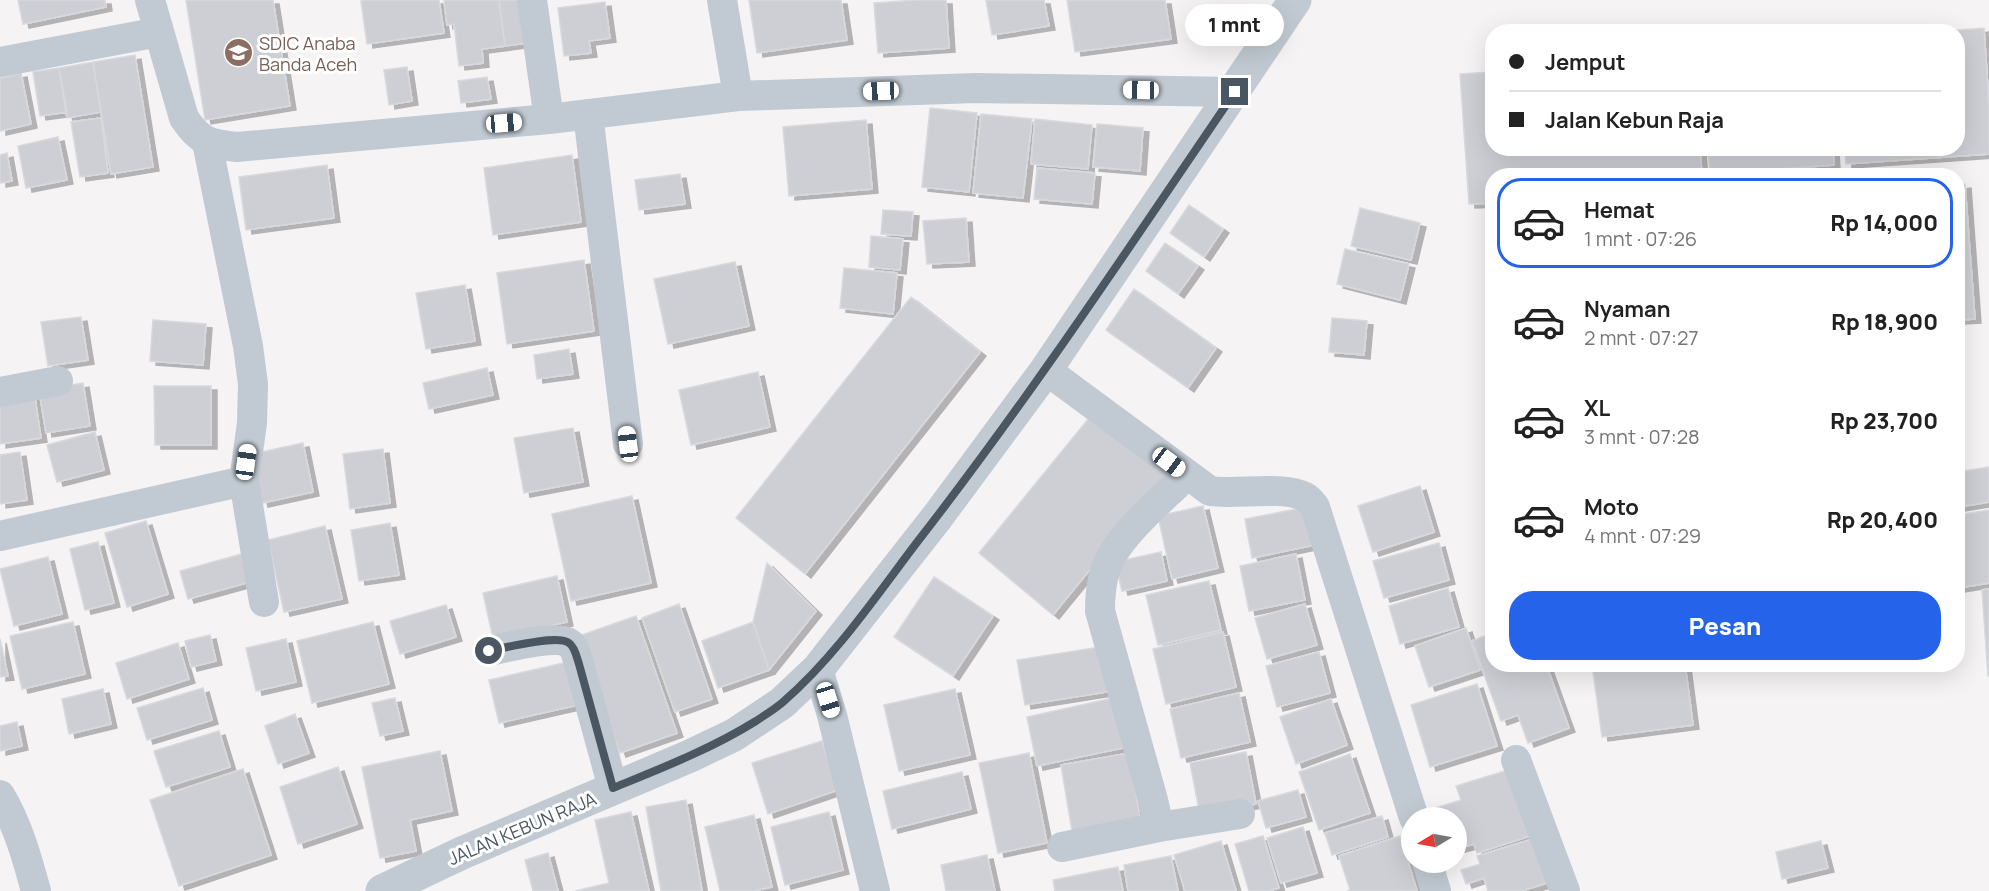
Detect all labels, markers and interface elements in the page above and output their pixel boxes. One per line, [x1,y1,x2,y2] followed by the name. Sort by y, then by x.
[1186,5,1284,47] callout: 1 mnt
[1208,11,1261,38] text: 1 mnt
[259,31,357,76] place label: SDIC Anaba Banda Aceh
[222,37,254,69] school or university icon: SDIC Anaba Banda Aceh
[1545,47,1626,77] text: Jemput
[1221,78,1248,105] route end
[863,81,899,101] car
[1123,81,1159,99] car
[1545,105,1724,135] text: Jalan Kebun Raja
[485,112,523,134] car
[1584,195,1655,225] text: Hemat
[1512,196,1566,250] icon: car
[1831,208,1938,238] text: Rp 14,000
[1584,225,1697,252] text: 1 mnt · 07:26
[1584,294,1671,324] text: Nyaman
[1512,295,1566,349] icon: car
[1831,307,1938,337] text: Rp 18,900
[1584,324,1698,351] text: 2 mnt · 07:27
[1584,393,1610,423] text: XL
[1512,394,1566,448] icon: car
[1830,406,1938,436] text: Rp 23,700
[1584,423,1700,450] text: 3 mnt · 07:28
[617,425,639,463] car
[235,443,257,481] car
[1149,444,1189,480] car
[1584,492,1639,522] text: Moto
[1512,493,1566,547] icon: car
[1827,505,1938,535] text: Rp 20,400
[1584,522,1701,549] text: 4 mnt · 07:29
[1509,591,1941,660] button: Pesan
[475,637,502,664] route start
[814,680,842,720] car
[444,786,600,870] street label: JALAN KEBUN RAJA
[1401,807,1467,873] north arrow
[1401,807,1467,873] map controls

